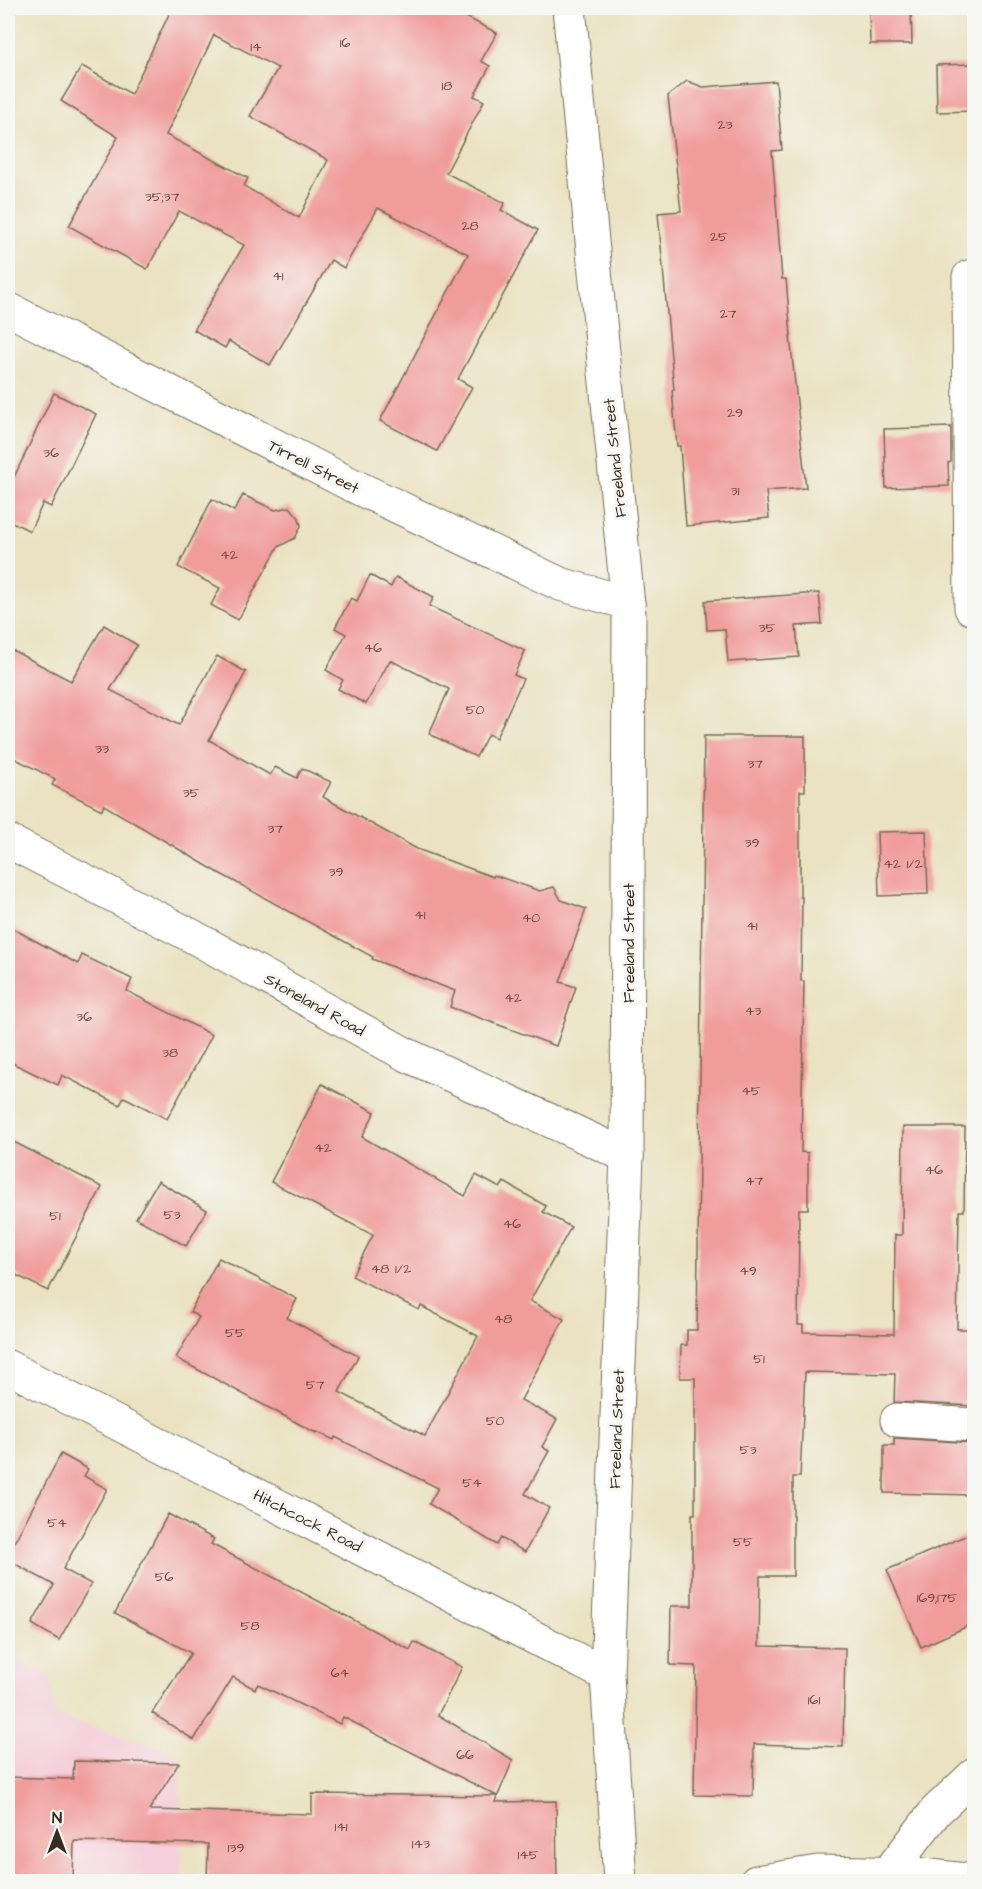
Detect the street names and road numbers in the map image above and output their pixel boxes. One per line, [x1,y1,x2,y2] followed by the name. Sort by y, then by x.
[598,397,632,519] street label: Freeland Street
[264,435,363,500] street label: Tirrell Street
[618,883,640,1003] street label: Freeland Street
[260,968,369,1042] street label: Stoneland Road
[604,1368,630,1489] street label: Freeland Street
[250,1484,365,1558] street label: Hitchcock Road

